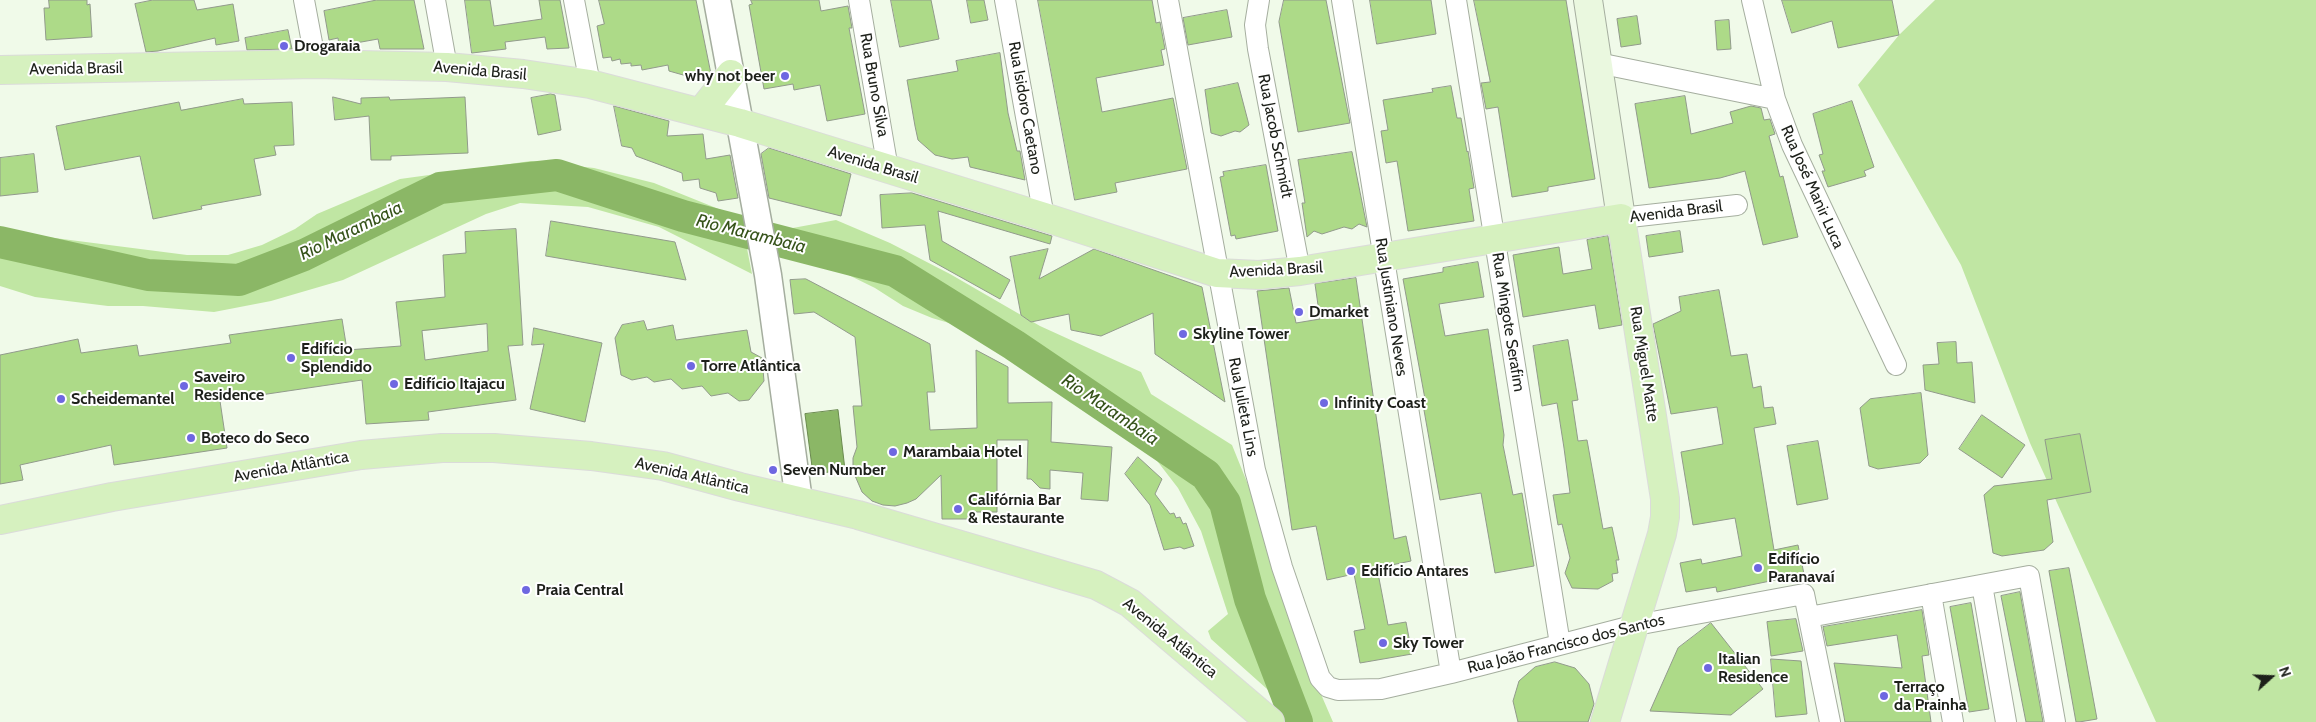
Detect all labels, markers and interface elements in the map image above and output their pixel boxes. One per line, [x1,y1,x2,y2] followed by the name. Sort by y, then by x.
[855,32,893,138] street label: Rua Bruno Silva
[294,36,361,56] place label: Drogaraia
[278,40,290,52] marker: Drogaraia
[1004,40,1046,176] street label: Rua Isidoro Caetano
[433,57,527,85] street label: Avenida Brasil
[29,59,123,79] street label: Avenida Brasil
[685,66,775,86] place label: why not beer
[779,70,791,82] marker: why not beer
[1254,72,1296,200] street label: Rua Jacob Schmidt
[1776,122,1848,252] street label: Rua José Manir Luca
[825,142,921,188] street label: Avenida Brasil
[296,197,406,265] water label: Rio Marambaia
[1628,197,1724,227] street label: Avenida Brasil
[694,210,808,258] water label: Rio Marambaia
[1371,236,1411,378] street label: Rua Justiniano Neves
[1488,251,1528,393] street label: Rua Mingote Serafim
[1229,258,1323,282] street label: Avenida Brasil
[1309,302,1369,322] place label: Dmarket
[1625,305,1663,423] street label: Rua Miguel Matte
[1293,306,1305,318] marker: Dmarket
[1193,324,1289,344] place label: Skyline Tower
[1177,328,1189,340] marker: Skyline Tower
[301,339,372,377] place label: Edifício Splendido
[285,352,297,364] marker: Edifício Splendido
[701,356,801,376] place label: Torre Atlântica
[1224,356,1262,458] street label: Rua Julieta Lins
[685,360,697,372] marker: Torre Atlântica
[194,367,264,405] place label: Saveiro Residence
[1057,370,1163,450] water label: Rio Marambaia
[404,374,505,394] place label: Edifício Itajacu
[388,378,400,390] marker: Edifício Itajacu
[178,380,190,392] marker: Saveiro Residence
[71,389,174,409] place label: Scheidemantel
[55,393,67,405] marker: Scheidemantel
[1334,393,1426,413] place label: Infinity Coast
[1318,397,1330,409] marker: Infinity Coast
[201,428,309,448] place label: Boteco do Seco
[185,432,197,444] marker: Boteco do Seco
[903,442,1022,462] place label: Marambaia Hotel
[887,446,899,458] marker: Marambaia Hotel
[232,447,350,487] street label: Avenida Atlântica
[633,454,751,498] street label: Avenida Atlântica
[783,460,885,480] place label: Seven Number
[767,464,779,476] marker: Seven Number
[968,490,1064,528] place label: Califórnia Bar & Restaurante
[952,503,964,515] marker: Califórnia Bar & Restaurante
[1768,549,1835,587] place label: Edifício Paranavaí
[1361,561,1469,581] place label: Edifício Antares
[1752,562,1764,574] marker: Edifício Paranavaí
[1345,565,1357,577] marker: Edifício Antares
[536,580,623,600] place label: Praia Central
[520,584,532,596] marker: Praia Central
[1119,594,1221,682] street label: Avenida Atlântica
[1465,610,1667,678] street label: Rua João Francisco dos Santos
[1393,633,1464,653] place label: Sky Tower
[1377,637,1389,649] marker: Sky Tower
[1718,649,1788,687] place label: Italian Residence
[2246,652,2296,702] north arrow
[1702,662,1714,674] marker: Italian Residence
[2275,664,2295,680] text: N
[1894,677,1967,715] place label: Terraço da Prainha
[1878,690,1890,702] marker: Terraço da Prainha

